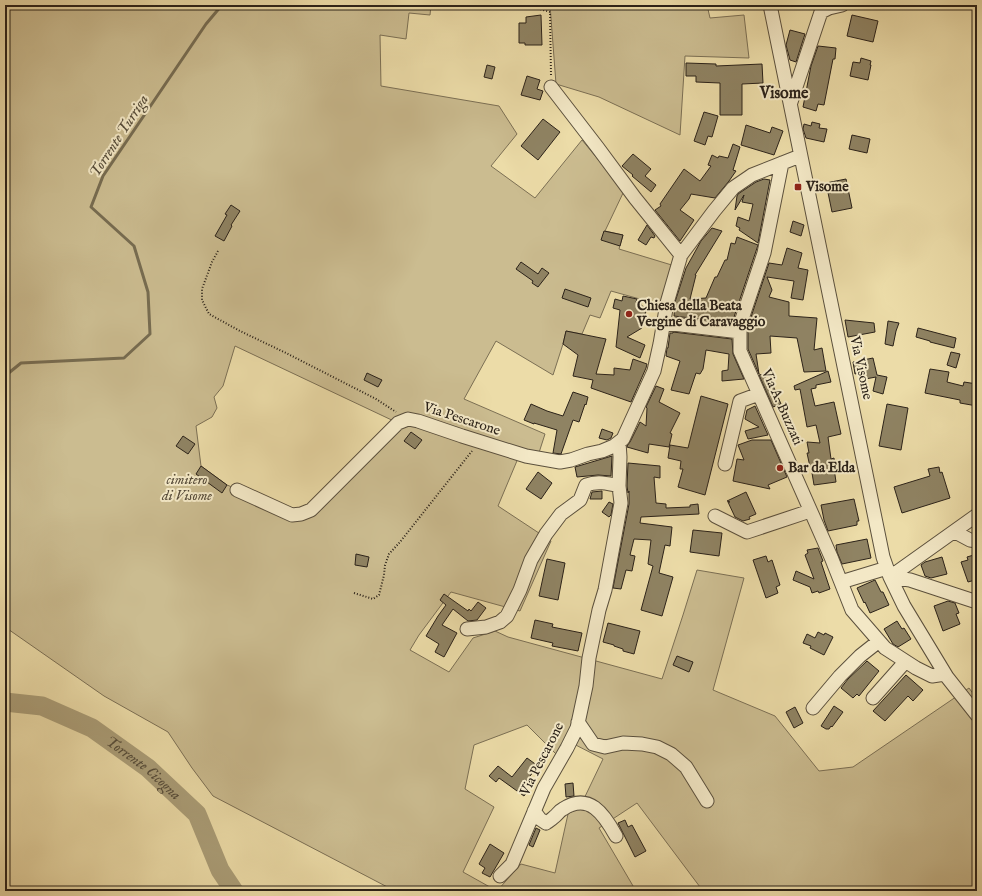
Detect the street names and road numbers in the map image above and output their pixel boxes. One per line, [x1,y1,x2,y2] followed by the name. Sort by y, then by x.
[845,334,877,402] street label: Via Visome
[757,365,807,448] street label: Via A. Buzzati
[420,398,503,440] street label: Via Pescarone
[515,719,568,800] street label: Via Pescarone

